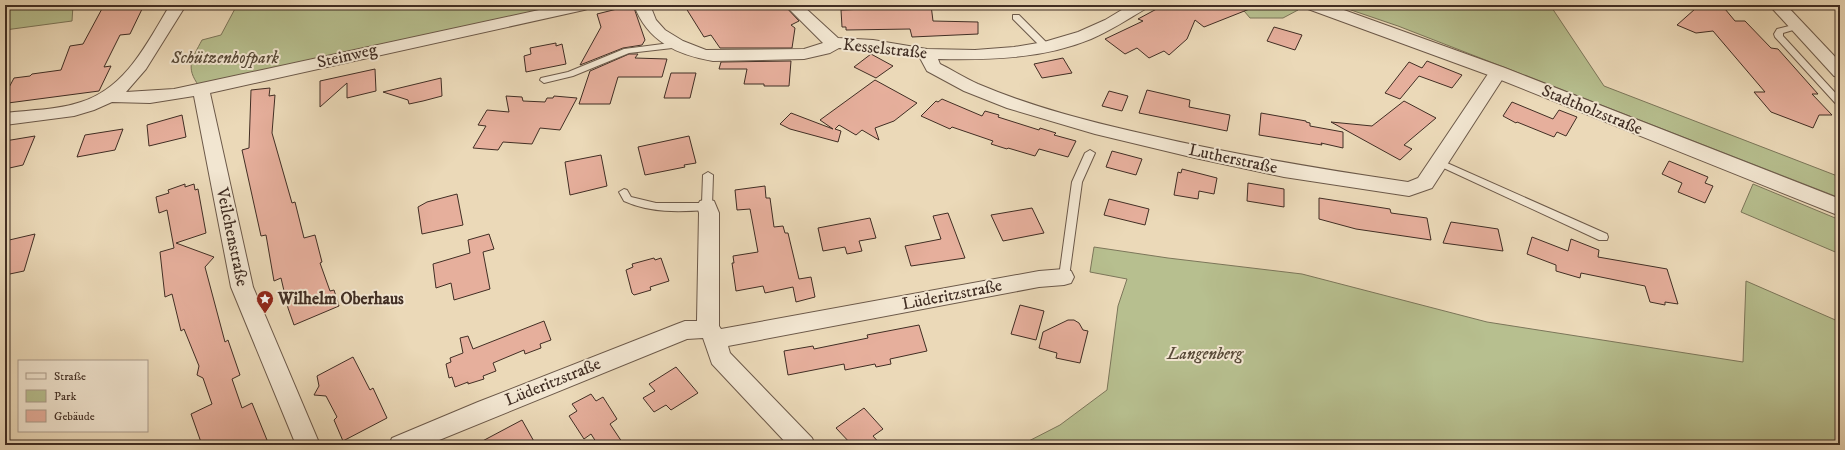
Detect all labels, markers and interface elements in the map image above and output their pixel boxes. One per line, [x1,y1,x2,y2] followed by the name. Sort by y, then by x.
[842,34,928,64] street label: Kesselstraße
[315,38,380,74] street label: Steinweg
[170,47,280,69] park label: Schützenhofpark
[1538,80,1646,140] street label: Stadtholzstraße
[1187,139,1279,179] street label: Lutherstraße
[211,185,253,288] street label: Veilchenstraße
[900,275,1004,315] street label: Lüderitzstraße
[277,288,404,310] place label: Wilhelm Oberhaus
[255,289,275,314] place icon: Wilhelm Oberhaus
[1166,343,1245,365] park label: Langenberg
[502,353,604,411] street label: Lüderitzstraße
[18,360,148,432] legend
[54,369,86,384] text: Straße
[54,389,76,404] text: Park
[54,409,95,424] text: Gebäude

